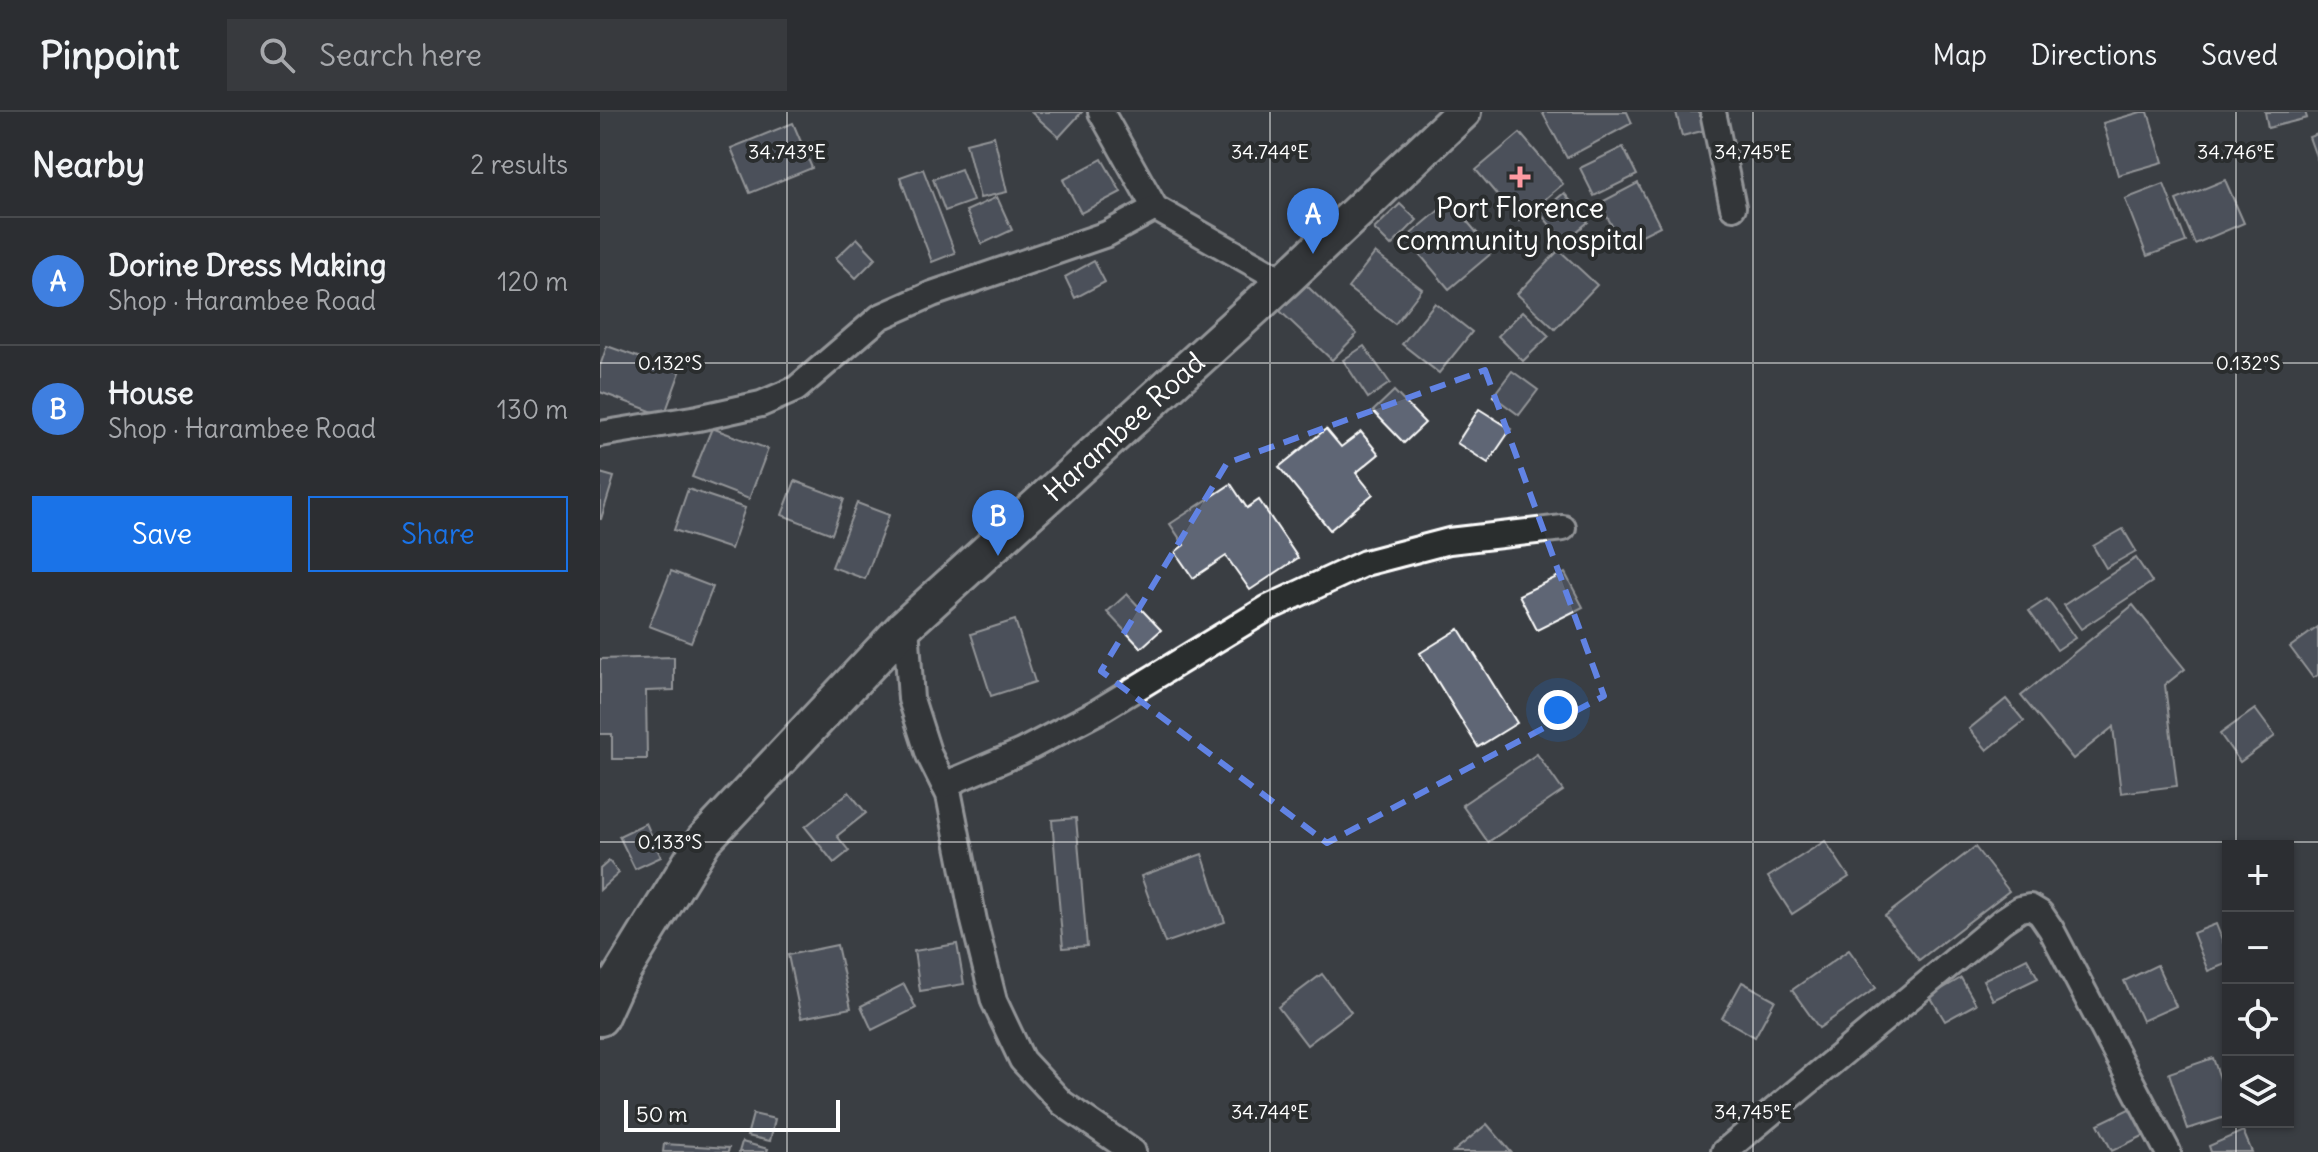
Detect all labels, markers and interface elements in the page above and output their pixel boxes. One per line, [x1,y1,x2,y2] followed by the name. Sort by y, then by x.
[227,19,787,91] search box
[40,32,179,79] text: Pinpoint
[255,33,299,77] icon: search
[319,36,482,74] text: Search here
[1932,37,1987,73] text: Map
[2031,37,2157,73] text: Directions
[2201,37,2278,73] text: Saved
[748,139,826,164] text: 34.743°E
[1231,139,1309,164] text: 34.744°E
[1714,139,1792,164] text: 34.745°E
[2197,139,2275,164] text: 34.746°E
[32,143,145,186] text: Nearby
[470,148,568,181] text: 2 results
[1509,166,1531,188] marker: Port Florence community hospital
[1287,188,1339,254] pin: A
[1396,190,1644,258] place label: Port Florence community hospital
[108,246,386,284] text: Dorine Dress Making
[50,265,66,298] text: A
[497,265,568,298] text: 120 m
[108,284,376,317] text: Shop · Harambee Road
[1036,344,1212,509] street label: Harambee Road
[638,350,702,375] text: 0.132°S
[2216,350,2280,375] text: 0.132°S
[108,374,194,412] text: House
[49,393,67,426] text: B
[497,393,568,426] text: 130 m
[108,412,376,445] text: Shop · Harambee Road
[972,490,1024,556] pin: B
[32,496,292,572] button: Save
[308,496,568,572] button: Share
[1538,690,1578,730] your location
[638,829,702,854] text: 0.133°S
[2222,840,2294,1128] map controls
[2222,840,2294,912] button: +
[2222,912,2294,984] button: −
[2222,984,2294,1056] button: locate
[2222,1056,2294,1128] button: layers
[624,1096,840,1132] scale bar
[1231,1099,1309,1124] text: 34.744°E
[1714,1099,1792,1124] text: 34.745°E
[636,1100,688,1128] text: 50 m

